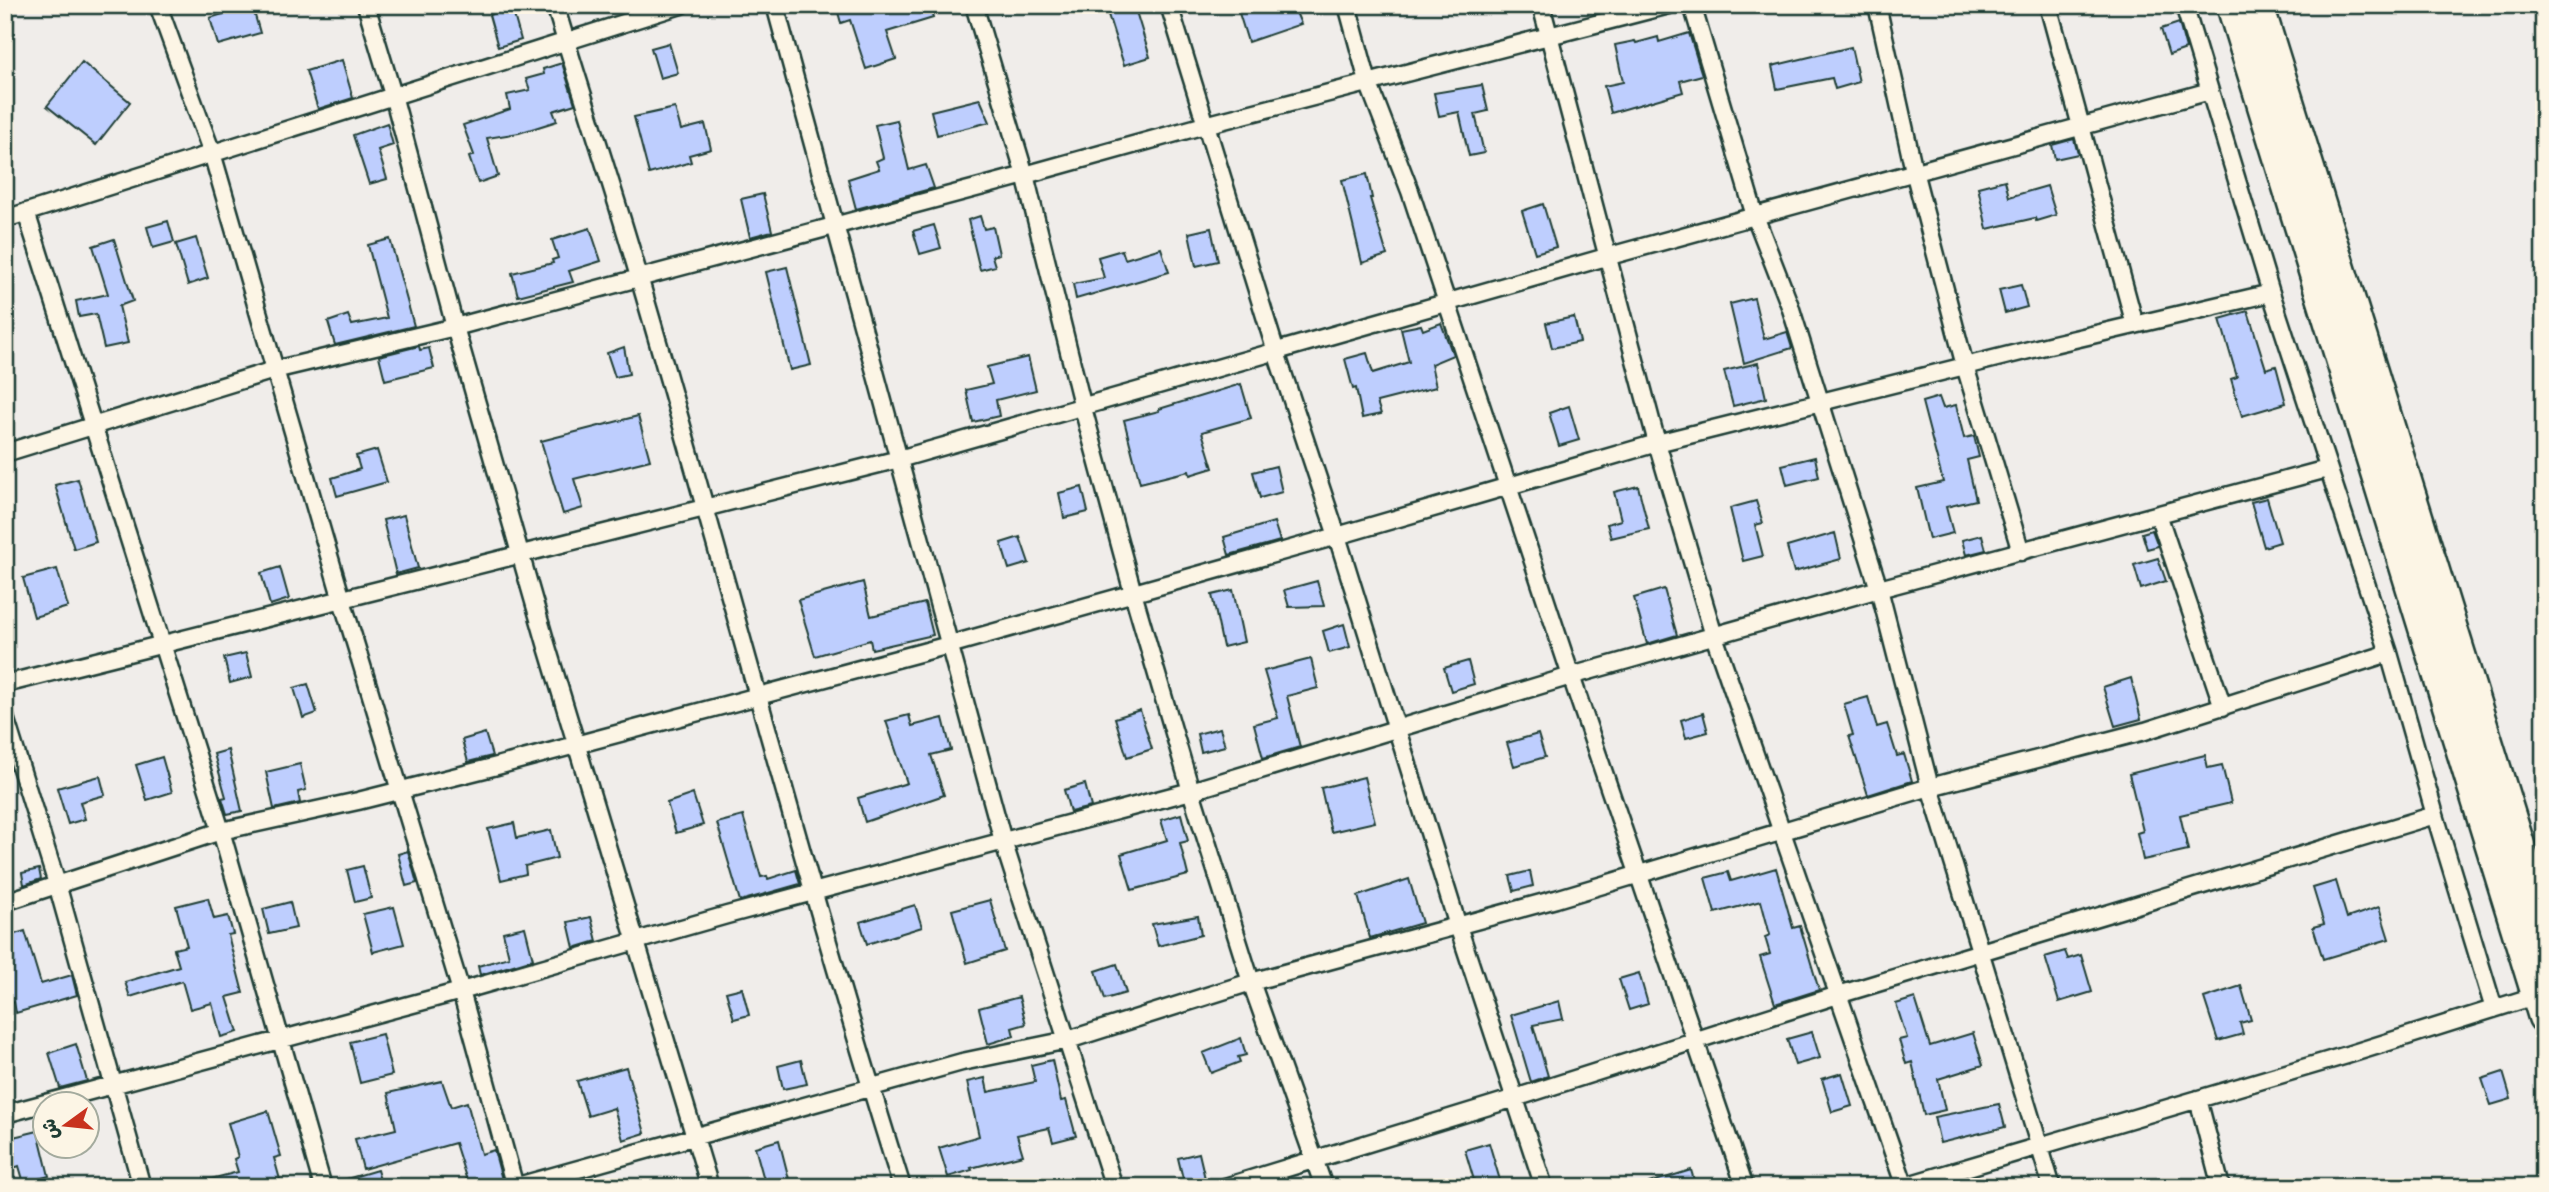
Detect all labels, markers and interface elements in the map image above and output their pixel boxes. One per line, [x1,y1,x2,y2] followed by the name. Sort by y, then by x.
[32,1090,102,1160] north arrow
[36,1116,65,1142] text: ش

